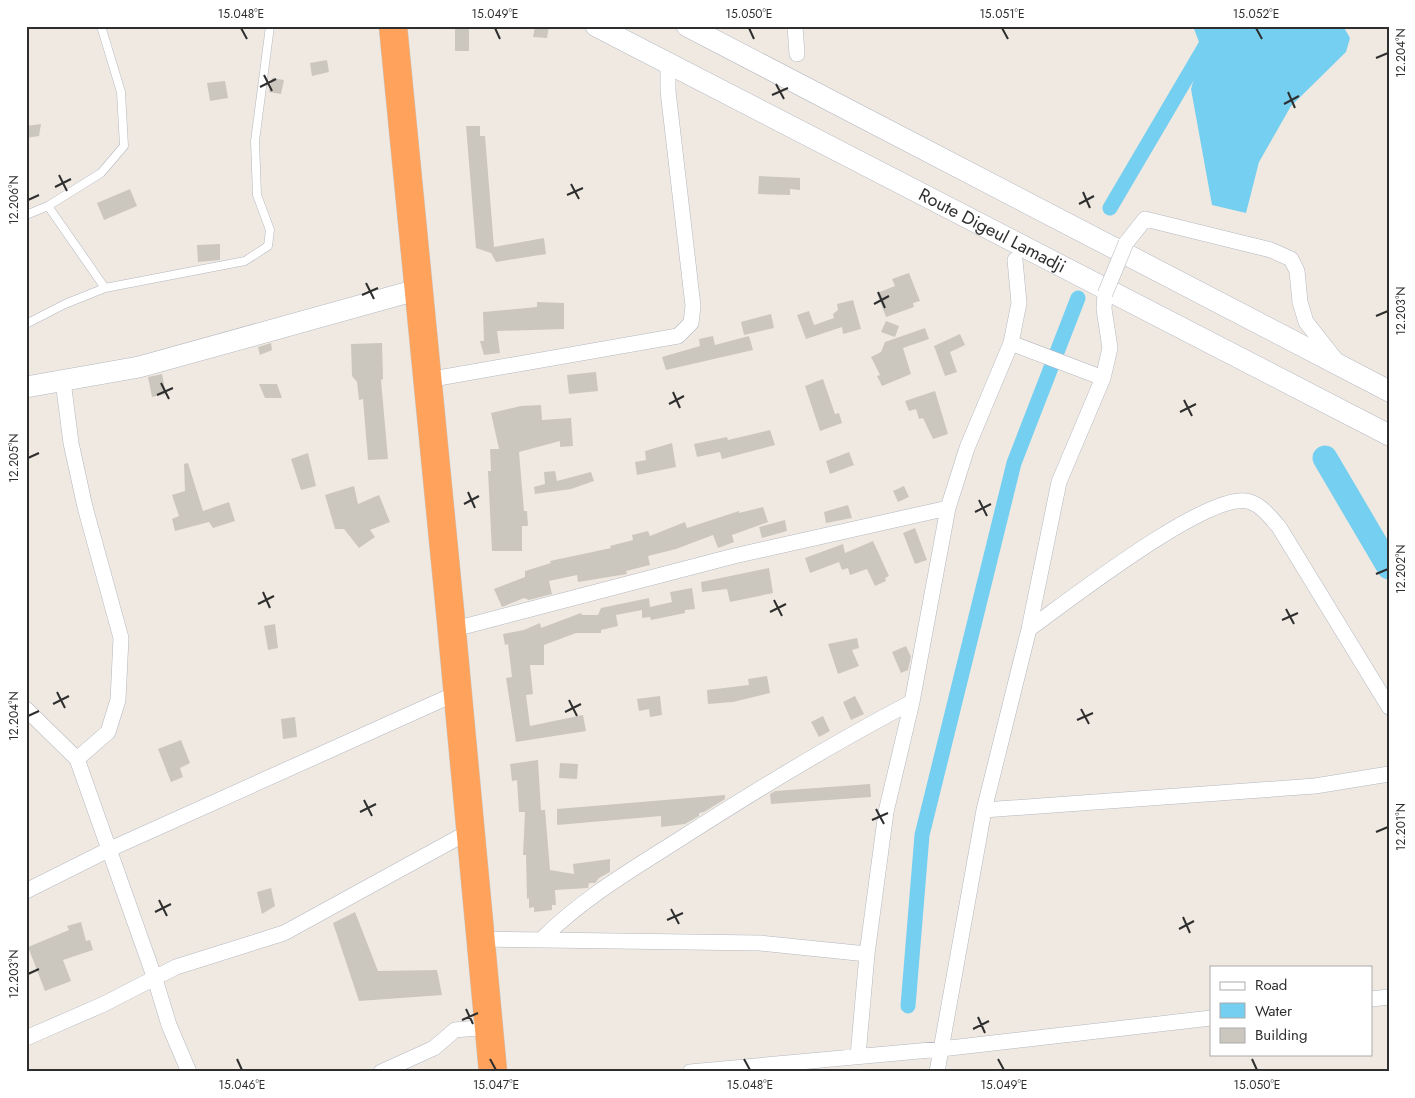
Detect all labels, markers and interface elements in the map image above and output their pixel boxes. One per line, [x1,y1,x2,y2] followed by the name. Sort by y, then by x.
[218,5,264,23] text: 15.048°E
[472,5,518,23] text: 15.049°E
[726,5,772,23] text: 15.050°E
[979,5,1025,23] text: 15.051°E
[1233,5,1279,23] text: 15.052°E
[1392,28,1410,78] text: 12.204°N
[5,175,23,225] text: 12.206°N
[914,182,1071,279] street label: Route Digeul Lamadji
[1392,286,1410,336] text: 12.203°N
[5,433,23,483] text: 12.205°N
[1392,544,1410,594] text: 12.202°N
[5,691,23,741] text: 12.204°N
[1392,803,1410,851] text: 12.201°N
[5,949,23,999] text: 12.203°N
[1210,966,1372,1056] legend
[1255,974,1287,996] text: Road
[1255,1000,1293,1022] text: Water
[1255,1024,1307,1046] text: Building
[219,1076,265,1094] text: 15.046°E
[473,1076,519,1094] text: 15.047°E
[727,1076,773,1094] text: 15.048°E
[981,1076,1027,1094] text: 15.049°E
[1234,1076,1280,1094] text: 15.050°E

